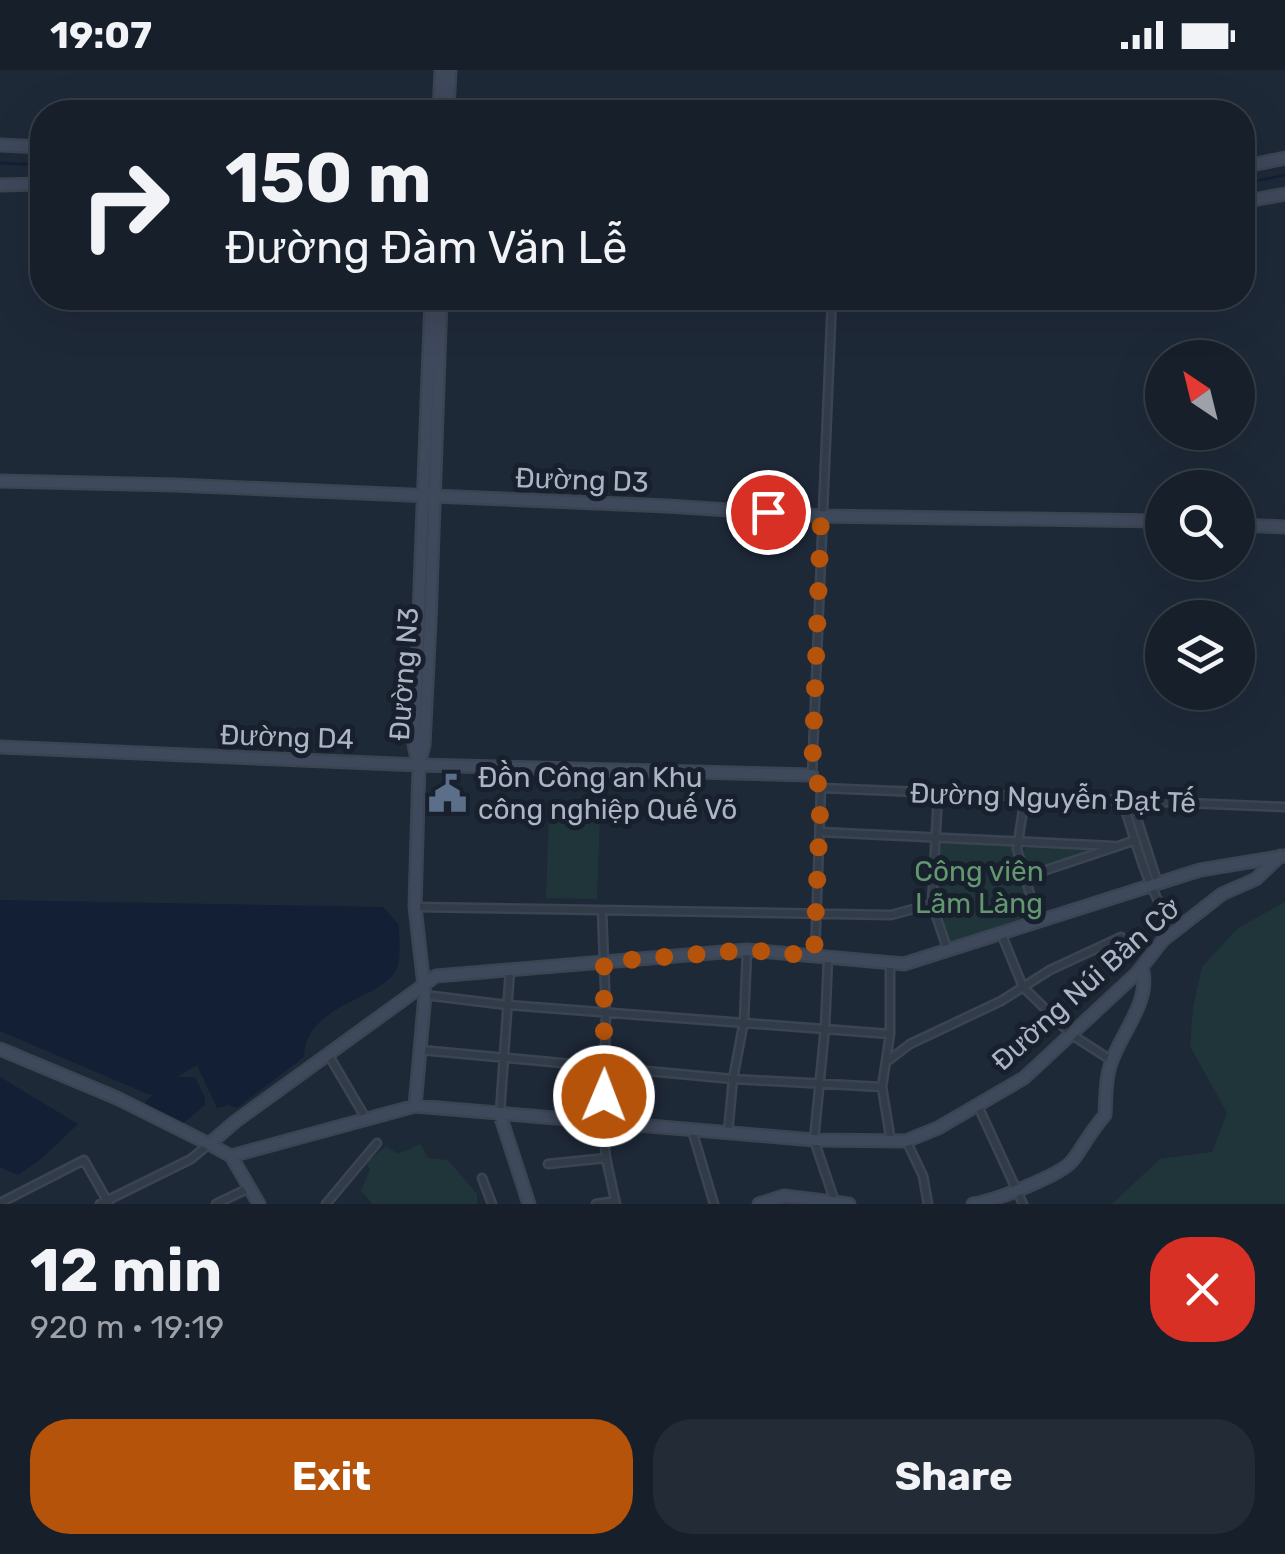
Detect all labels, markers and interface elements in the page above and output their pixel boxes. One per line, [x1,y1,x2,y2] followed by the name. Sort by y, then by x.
[50,12,152,58] text: 19:07
[225,137,432,220] text: 150 m
[60,140,190,270] icon: right
[225,221,627,274] text: Đường Đàm Văn Lễ
[1145,340,1255,450] north arrow
[1145,340,1255,710] map controls
[515,461,649,499] street label: Đường D3
[726,470,811,555] pin
[1145,470,1255,580] button: search
[741,485,796,540] icon: arrive
[1145,600,1255,710] button: layers
[383,606,425,742] street label: Đường N3
[220,718,354,756] street label: Đường D4
[478,760,737,826] place label: Đồn Công an Khu công nghiệp Quế Võ
[427,772,469,814] public building icon: Đồn Công an Khu công nghiệp Quế Võ
[909,776,1197,819] street label: Đường Nguyễn Đạt Tế
[914,855,1044,920] park label: Công viên Lãm Làng
[985,891,1187,1077] street label: Đường Núi Bàn Cờ
[552,1044,656,1148] position arrow
[30,1235,222,1306] text: 12 min
[1150,1237,1255,1342] button: close
[30,1308,224,1346] text: 920 m · 19:19
[30,1419,633,1534] button: Exit
[653,1419,1255,1534] button: Share

